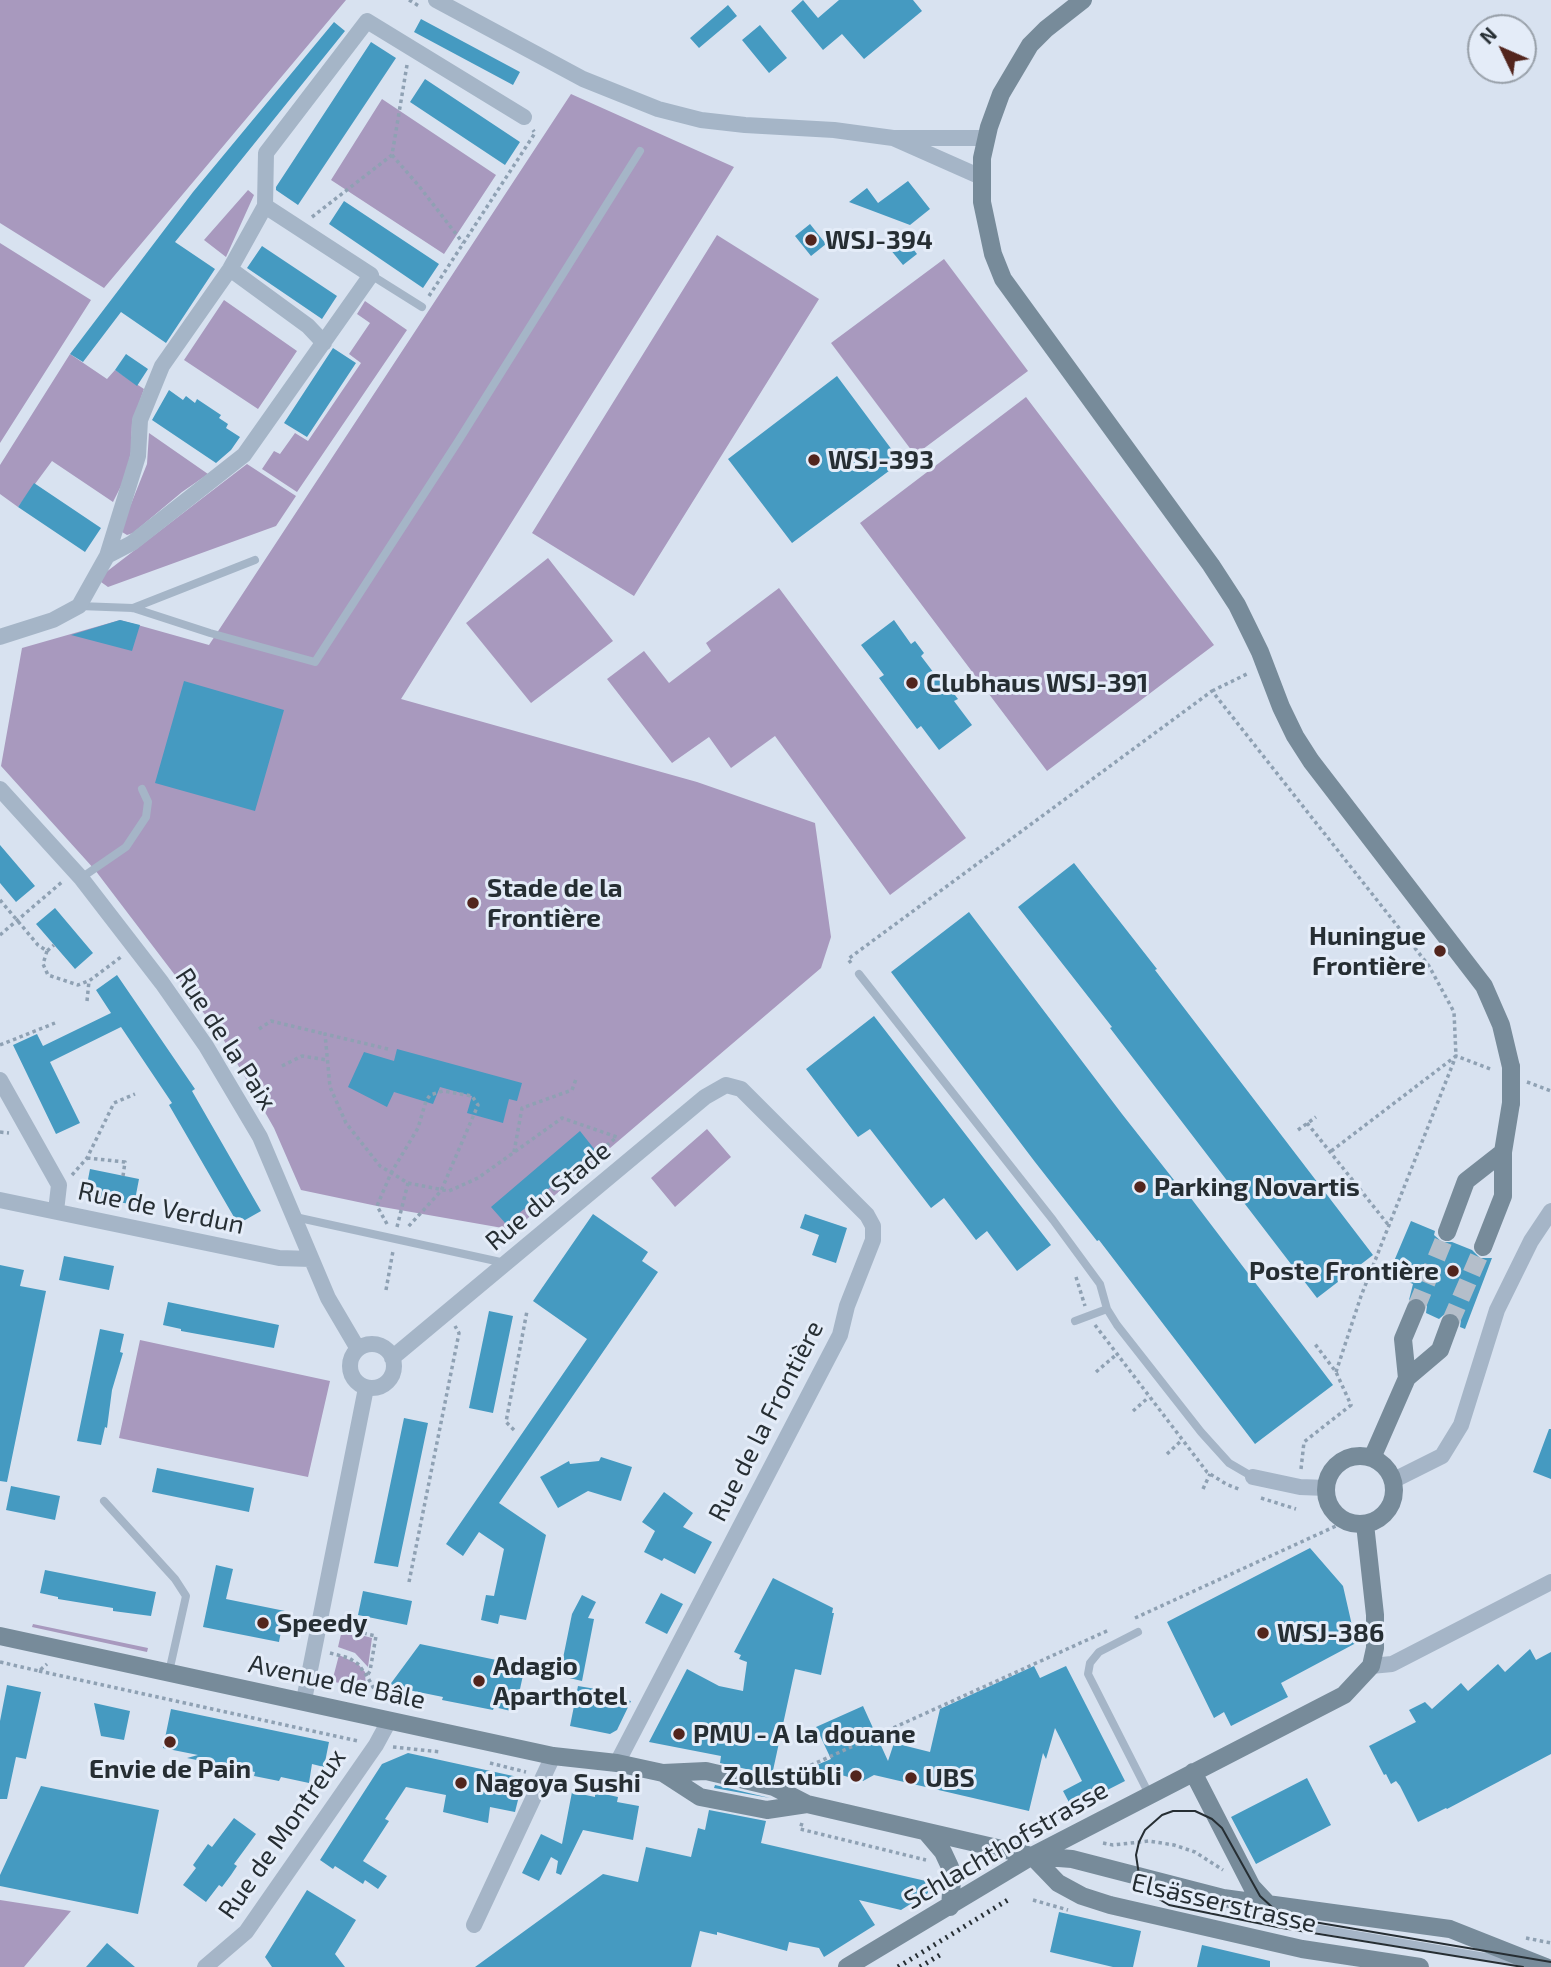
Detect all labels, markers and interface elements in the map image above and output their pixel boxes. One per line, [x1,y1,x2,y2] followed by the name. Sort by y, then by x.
[1467,14,1537,84] north arrow
[1475,23,1501,48] text: N
[825,224,933,256] place label: WSJ-394
[803,232,819,248] marker: WSJ-394
[828,444,934,476] place label: WSJ-393
[806,452,822,468] marker: WSJ-393
[926,667,1148,699] place label: Clubhaus WSJ-391
[904,675,920,691] marker: Clubhaus WSJ-391
[487,872,623,934] place label: Stade de la Frontière
[465,895,481,911] marker: Stade de la Frontière
[1309,920,1426,982] place label: Huningue Frontière
[1432,943,1448,959] marker: Huningue Frontière
[169,962,283,1116] street label: Rue de la Paix
[479,1135,617,1257] street label: Rue du Stade
[1154,1171,1360,1203] place label: Parking Novartis
[75,1175,247,1241] street label: Rue de Verdun
[1132,1179,1148,1195] marker: Parking Novartis
[1249,1255,1439,1287] place label: Poste Frontière
[1445,1263,1461,1279] marker: Poste Frontière
[702,1315,830,1527] street label: Rue de la Frontière
[277,1607,367,1639] place label: Speedy
[255,1615,271,1631] marker: Speedy
[1277,1617,1384,1649] place label: WSJ-386
[1255,1625,1271,1641] marker: WSJ-386
[246,1648,428,1716] street label: Avenue de Bâle
[493,1650,627,1712] place label: Adagio Aparthotel
[471,1673,487,1689] marker: Adagio Aparthotel
[693,1718,916,1750] place label: PMU - A la douane
[671,1726,687,1742] marker: PMU - A la douane
[162,1734,178,1750] marker: Envie de Pain
[212,1743,352,1925] street label: Rue de Montreux
[89,1753,251,1785] place label: Envie de Pain
[723,1760,842,1792] place label: Zollstübli
[925,1762,975,1794] place label: UBS
[475,1767,641,1799] place label: Nagoya Sushi
[848,1768,864,1784] marker: Zollstübli
[903,1770,919,1786] marker: UBS
[899,1774,1113,1916] street label: Schlachthofstrasse
[453,1775,469,1791] marker: Nagoya Sushi
[1129,1867,1319,1939] street label: Elsässerstrasse

